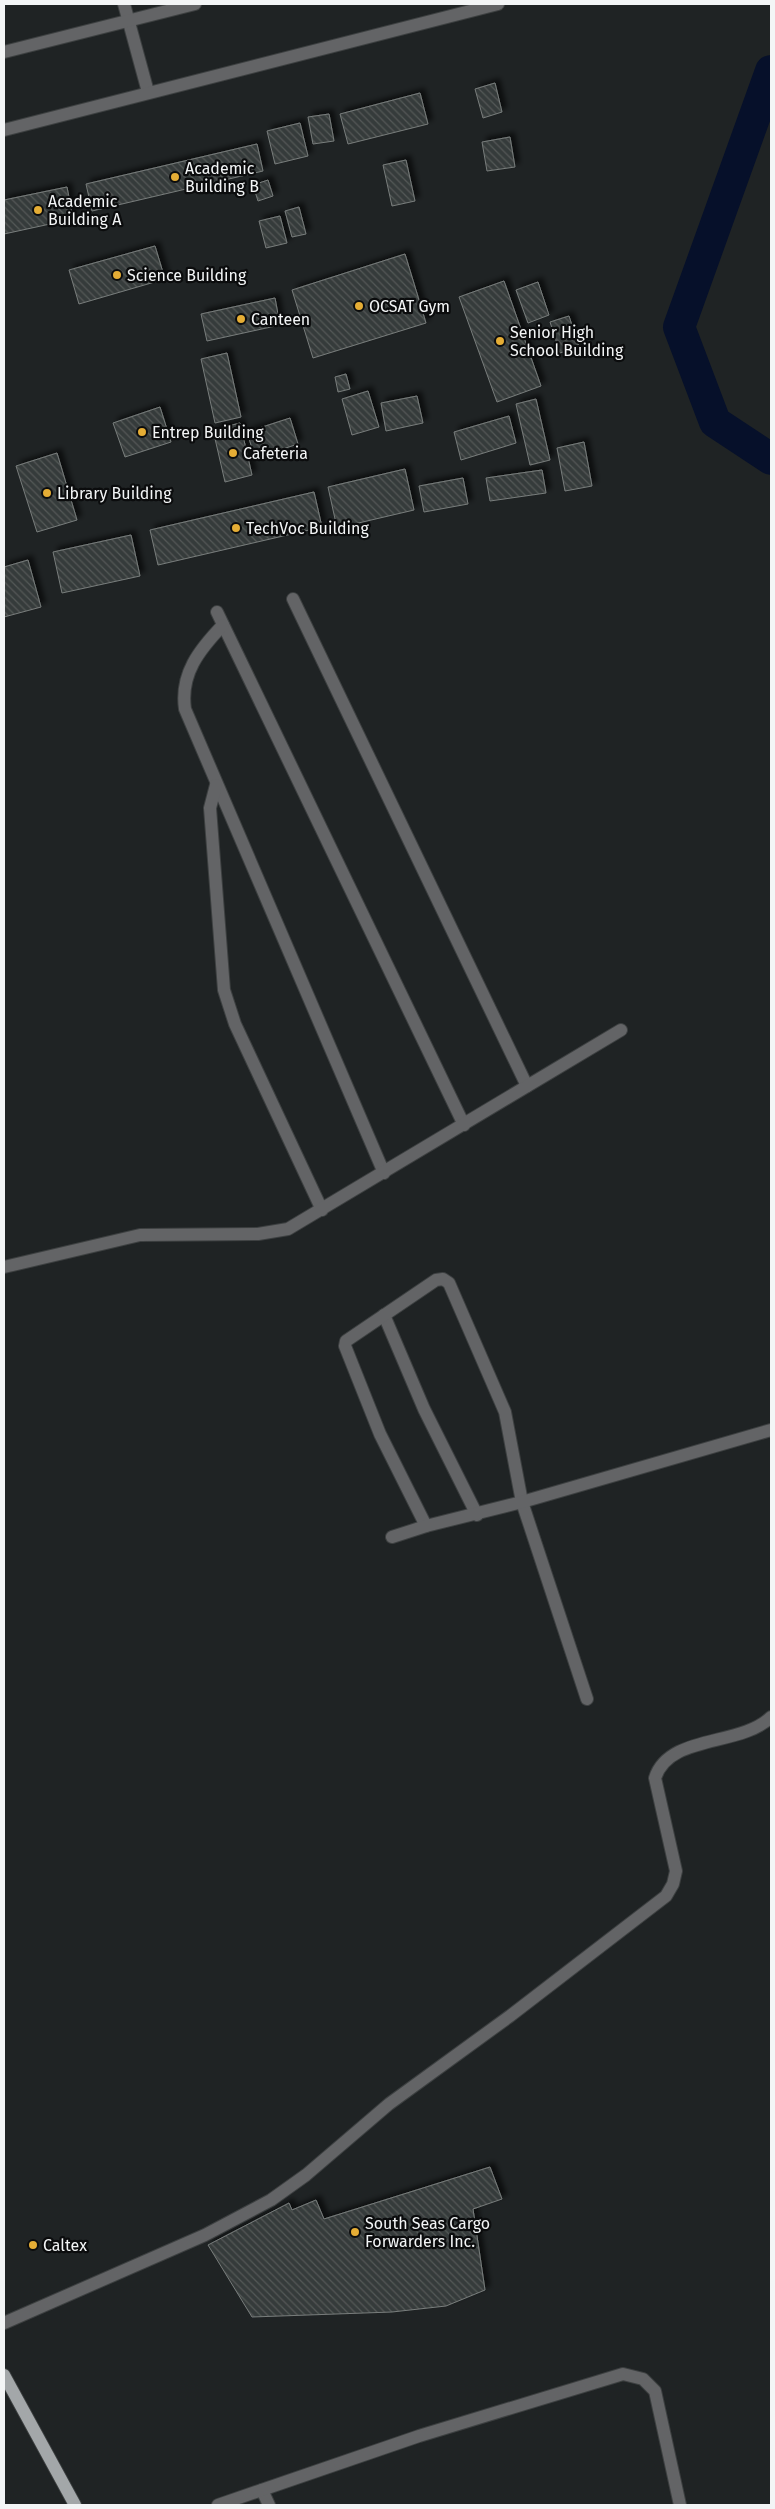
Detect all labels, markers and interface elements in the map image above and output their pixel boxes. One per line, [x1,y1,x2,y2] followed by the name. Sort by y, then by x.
[185,159,259,196] place label: Academic Building B
[169,171,181,183] marker: Academic Building B
[48,192,122,229] place label: Academic Building A
[32,204,44,216] marker: Academic Building A
[127,266,247,285] place label: Science Building
[111,269,123,281] marker: Science Building
[369,297,450,316] place label: OCSAT Gym
[353,300,365,312] marker: OCSAT Gym
[251,310,310,329] place label: Canteen
[235,313,247,325] marker: Canteen
[510,323,624,360] place label: Senior High School Building
[494,335,506,347] marker: Senior High School Building
[152,423,264,442] place label: Entrep Building
[136,426,148,438] marker: Entrep Building
[243,444,308,463] place label: Cafeteria
[227,447,239,459] marker: Cafeteria
[57,484,172,503] place label: Library Building
[41,487,53,499] marker: Library Building
[246,519,369,538] place label: TechVoc Building
[230,522,242,534] marker: TechVoc Building
[365,2214,490,2251] place label: South Seas Cargo Forwarders Inc.
[349,2226,361,2238] marker: South Seas Cargo Forwarders Inc.
[43,2236,87,2255] place label: Caltex
[27,2239,39,2251] marker: Caltex

